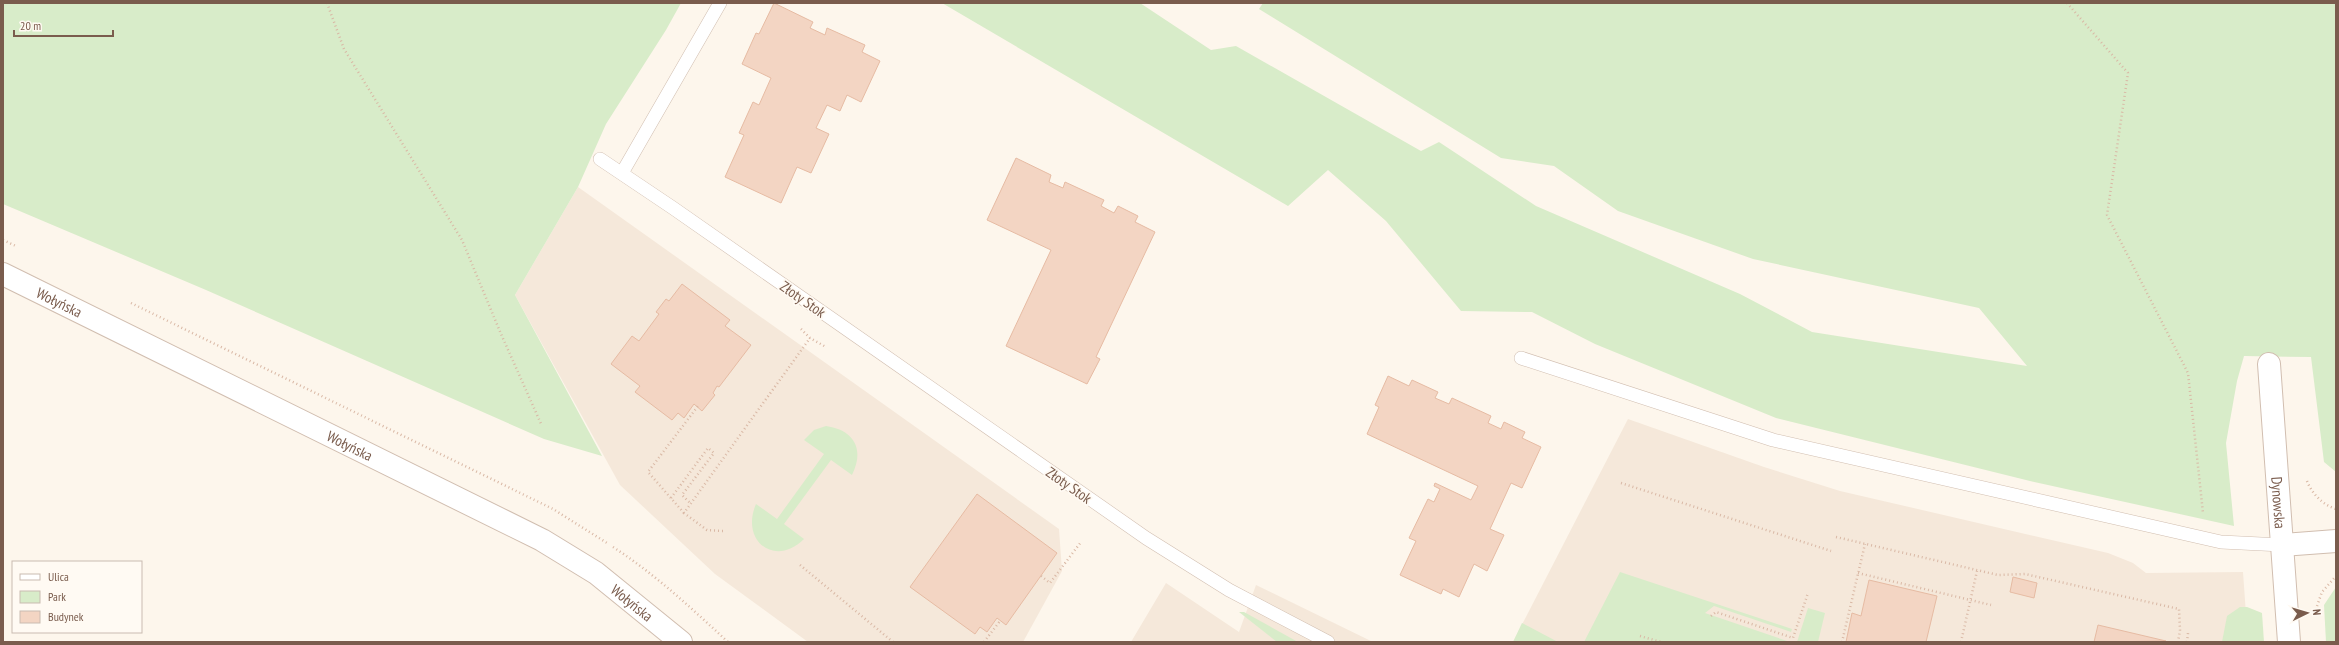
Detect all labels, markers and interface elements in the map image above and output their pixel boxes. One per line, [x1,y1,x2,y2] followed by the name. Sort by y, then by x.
[14,12,113,38] scale bar
[20,18,41,33] text: 20 m
[776,276,830,322] street label: Złoty Stok
[33,283,86,321] street label: Wołyńska
[324,426,376,465] street label: Wołyńska
[1042,462,1096,508] street label: Złoty Stok
[2268,476,2290,529] street label: Dynowska
[12,561,142,633] legend
[48,569,69,584] text: Ulica
[607,580,657,625] street label: Wołyńska
[48,589,66,604] text: Park
[2287,593,2327,633] north arrow
[48,609,84,624] text: Budynek
[2310,609,2324,616] text: N

